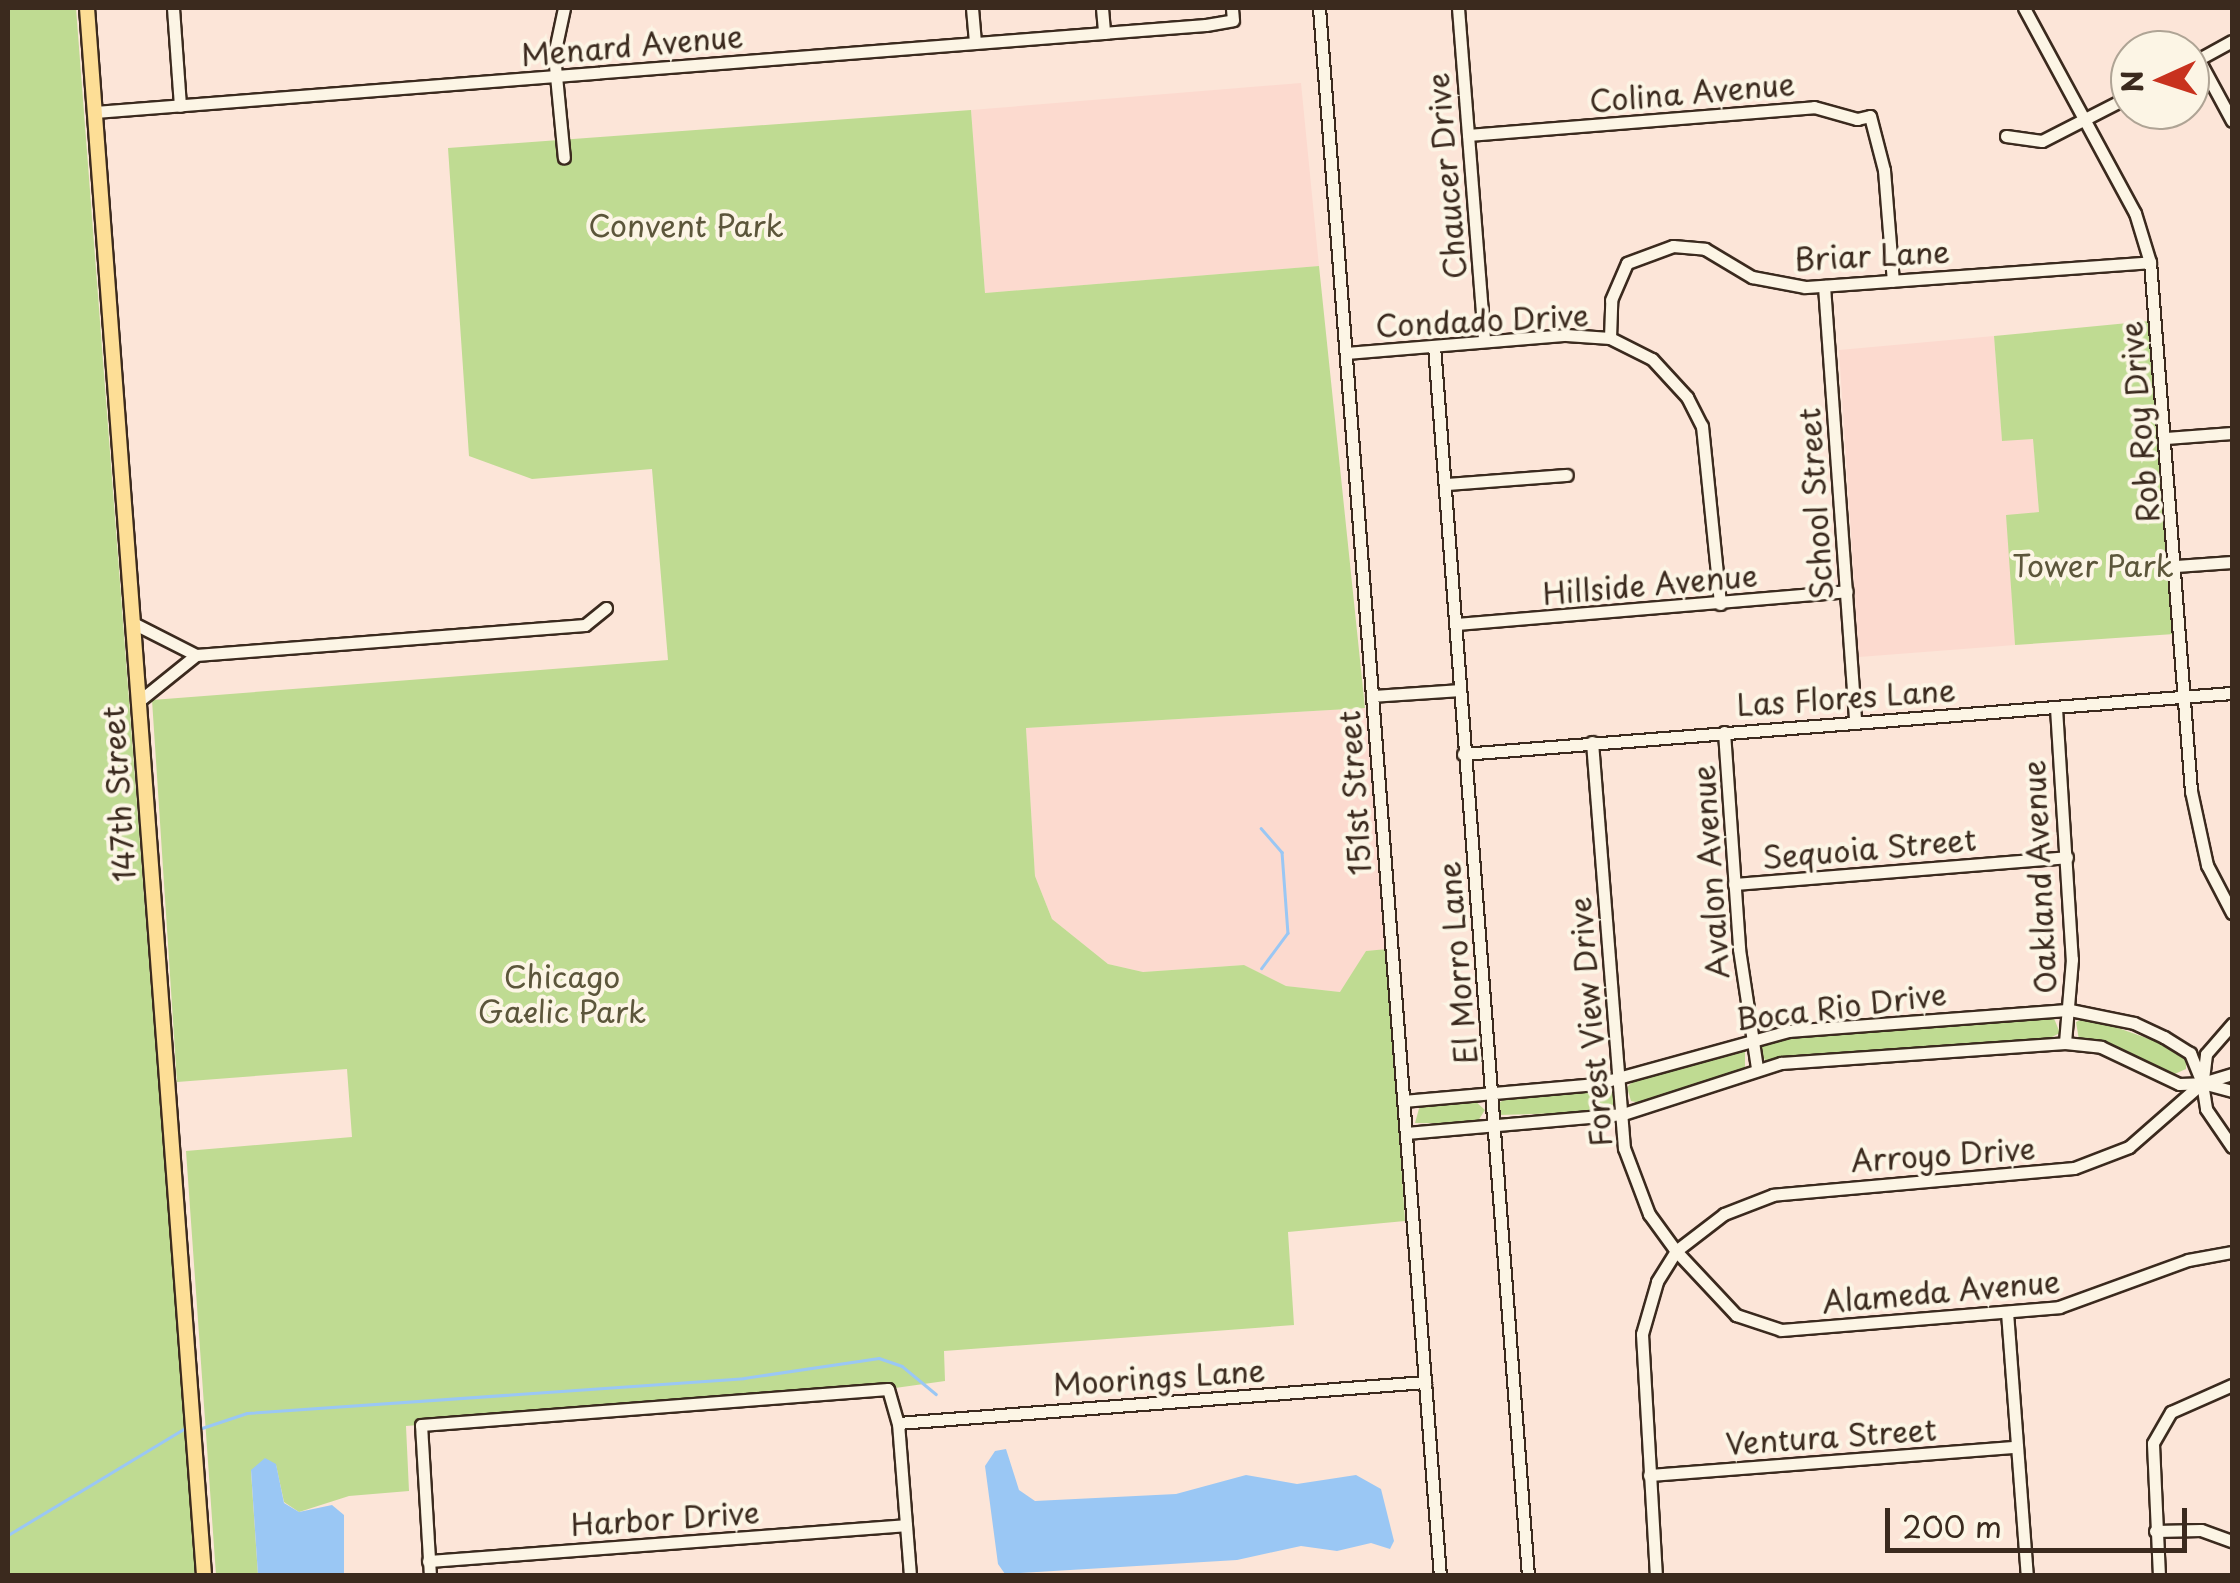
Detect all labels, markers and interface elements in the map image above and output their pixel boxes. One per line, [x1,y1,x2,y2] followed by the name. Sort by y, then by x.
[518,17,746,73] street label: Menard Avenue
[2110,30,2210,130] north arrow
[1589,65,1795,119] street label: Colina Avenue
[2109,69,2154,94] text: N
[1419,71,1473,281] street label: Chaucer Drive
[589,207,783,243] park label: Convent Park
[1794,233,1950,277] street label: Briar Lane
[1374,296,1590,344] street label: Condado Drive
[2112,317,2166,527] street label: Rob Roy Drive
[1790,406,1840,602] street label: School Street
[2013,547,2173,583] park label: Tower Park
[1541,557,1759,611] street label: Hillside Avenue
[1734,671,1958,723] street label: Las Flores Lane
[94,705,142,883] street label: 147th Street
[1330,707,1378,879] street label: 151st Street
[2015,759,2063,995] street label: Oakland Avenue
[1685,764,1735,980] street label: Avalon Avenue
[1761,821,1977,875] street label: Sequoia Street
[1430,860,1484,1066] street label: El Morro Lane
[1561,895,1619,1149] street label: Forest View Drive
[478,958,646,1028] park label: Chicago Gaelic Park
[1732,975,1950,1037] street label: Boca Rio Drive
[1848,1129,2038,1179] street label: Arroyo Drive
[1820,1263,2062,1319] street label: Alameda Avenue
[1052,1352,1266,1402] street label: Moorings Lane
[1724,1411,1938,1461] street label: Ventura Street
[1890,1488,2192,1550] scale bar
[569,1493,761,1543] street label: Harbor Drive
[1902,1503,2002,1548] text: 200 m

